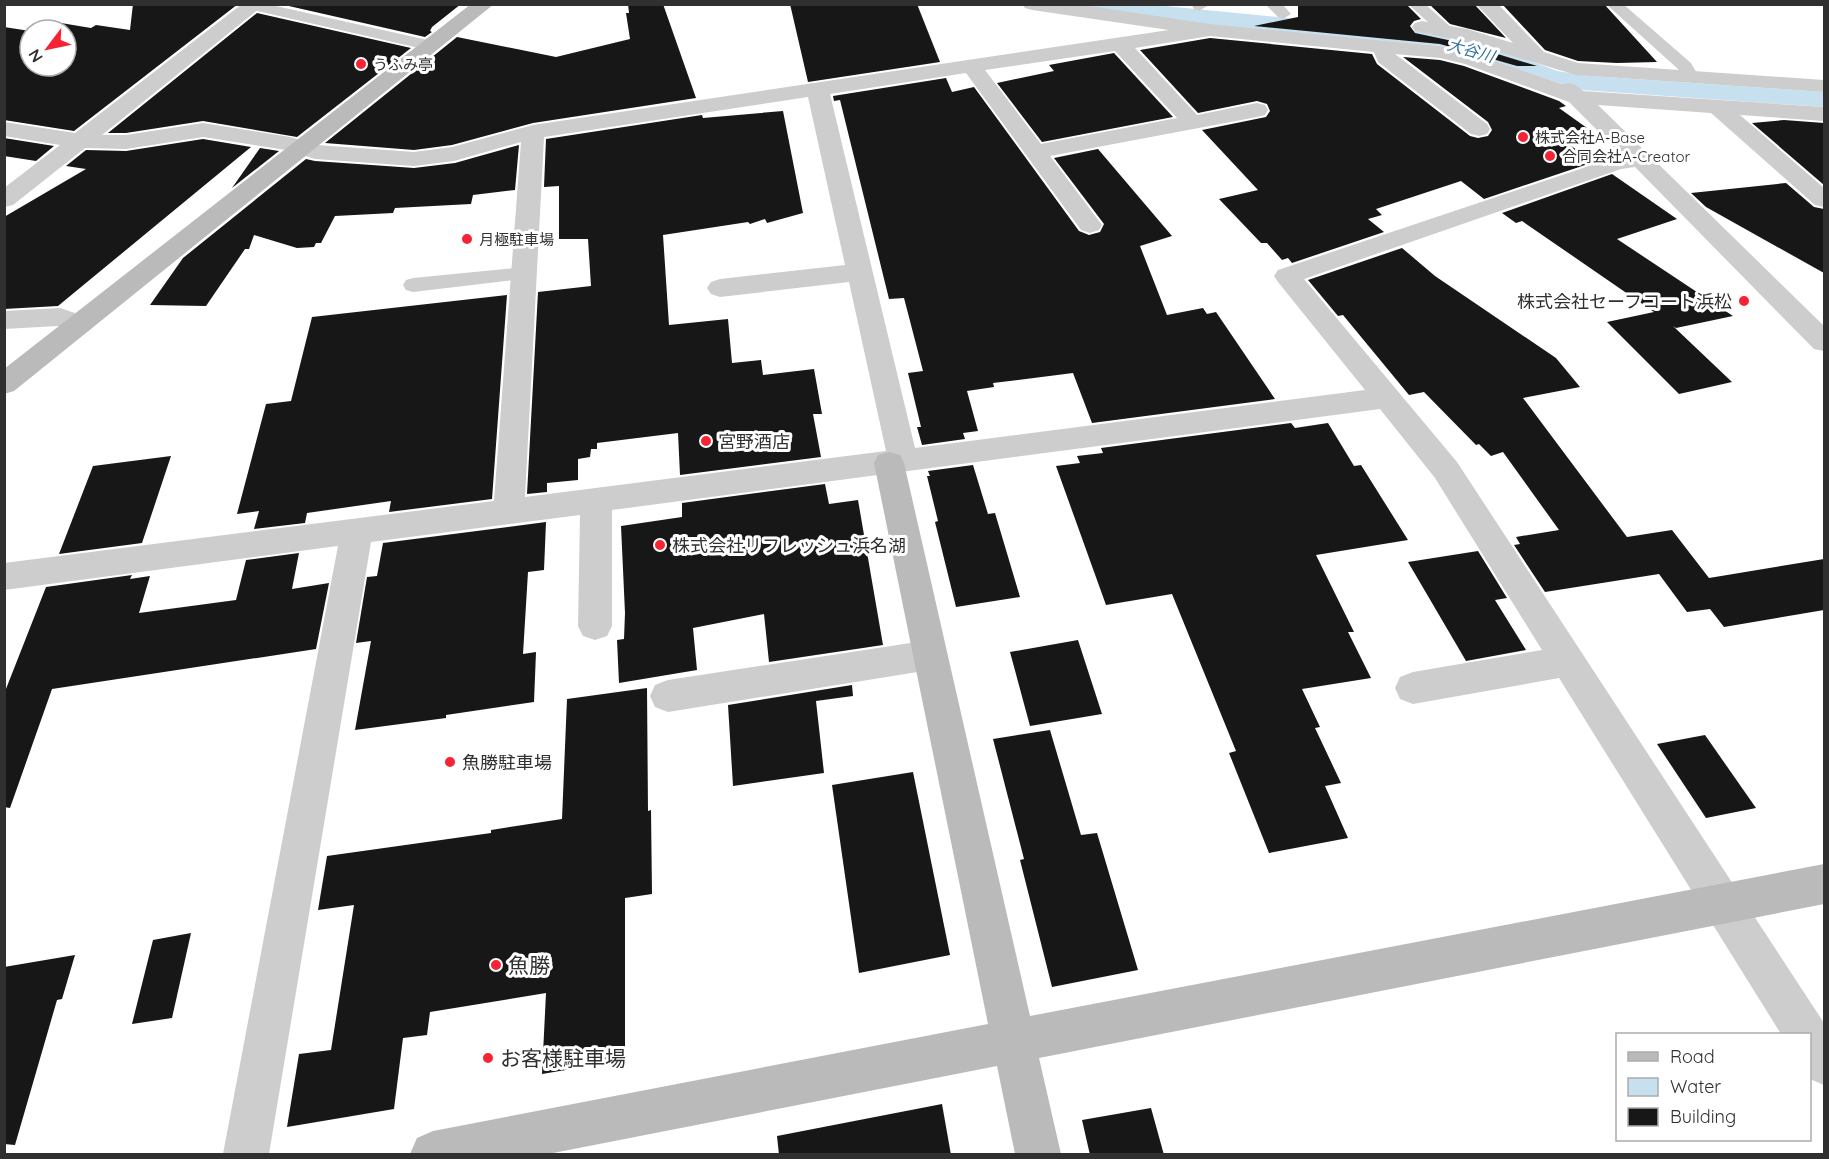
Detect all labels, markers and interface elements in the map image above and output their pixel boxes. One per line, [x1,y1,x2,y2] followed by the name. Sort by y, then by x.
[18,18,78,78] north arrow
[1445,34,1499,67] water label: 大谷川
[24,46,47,66] text: N
[373,55,433,74] place label: うふみ亭
[354,57,368,71] marker: うふみ亭
[1535,128,1645,147] place label: 株式会社A-Base
[1516,130,1530,144] marker: 株式会社A-Base
[1562,147,1690,166] place label: 合同会社A-Creator
[1543,149,1557,163] marker: 合同会社A-Creator
[479,230,554,249] place label: 月極駐車場
[460,232,474,246] marker: 月極駐車場
[1517,290,1732,313] place label: 株式会社セーフコート浜松
[1737,294,1751,308] marker: 株式会社セーフコート浜松
[718,430,790,453] place label: 宮野酒店
[699,434,713,448] marker: 宮野酒店
[672,534,906,557] place label: 株式会社リフレッシュ浜名湖
[653,538,667,552] marker: 株式会社リフレッシュ浜名湖
[462,751,552,774] place label: 魚勝駐車場
[443,755,457,769] marker: 魚勝駐車場
[508,952,550,978] place label: 魚勝
[489,958,503,972] marker: 魚勝
[1616,1033,1811,1141] legend
[500,1045,626,1071] place label: お客様駐車場
[1670,1045,1715,1068] text: Road
[481,1051,495,1065] marker: お客様駐車場
[1670,1075,1721,1098] text: Water
[1670,1105,1736,1128] text: Building

